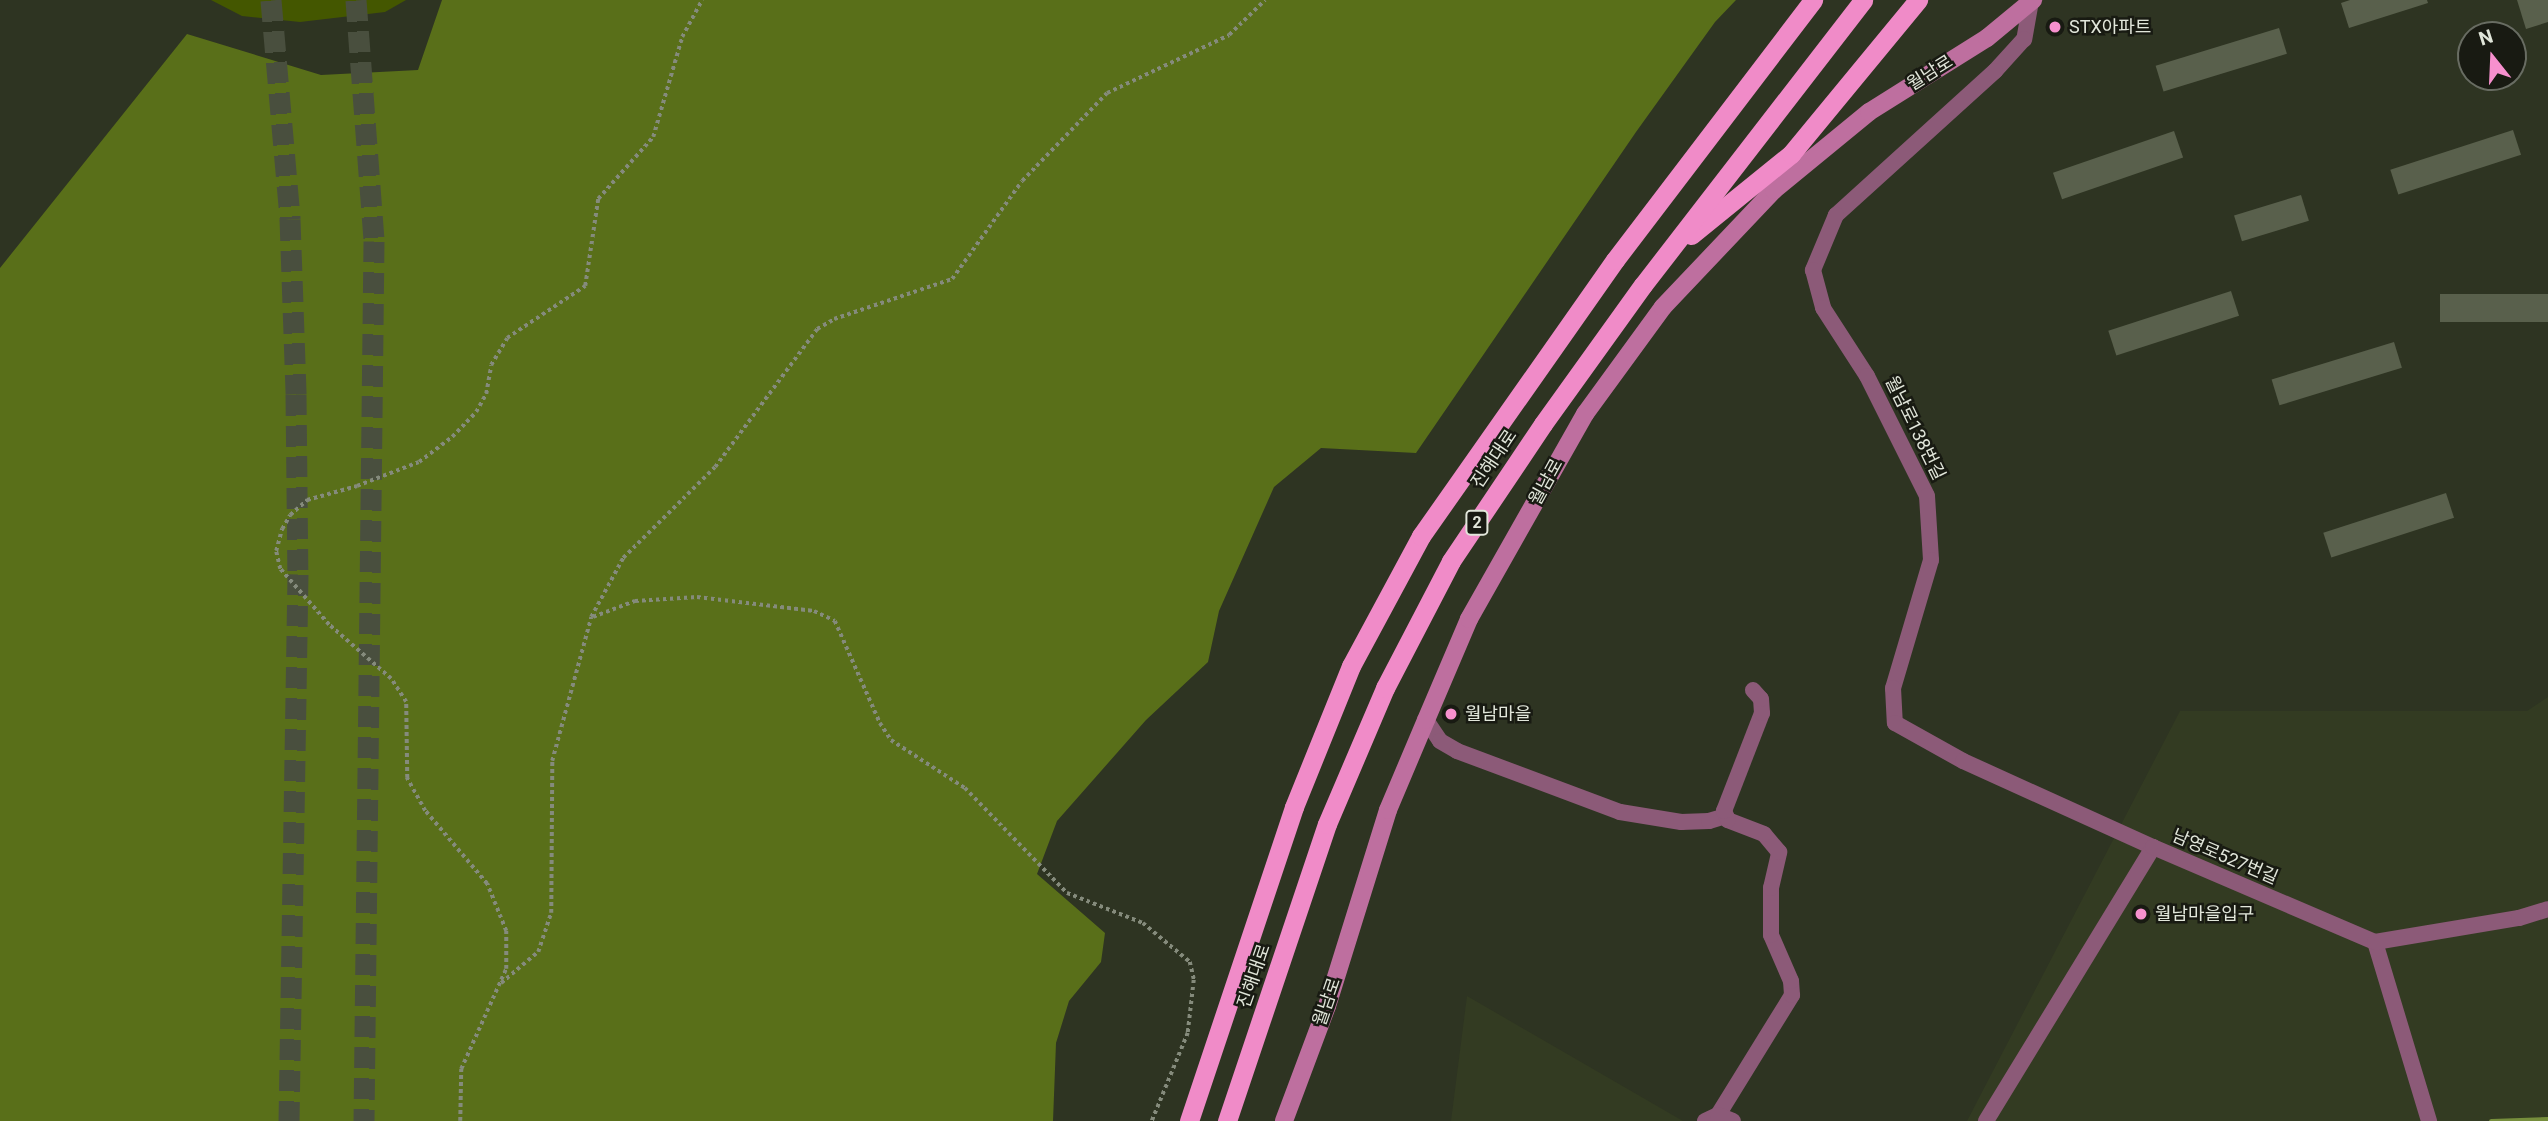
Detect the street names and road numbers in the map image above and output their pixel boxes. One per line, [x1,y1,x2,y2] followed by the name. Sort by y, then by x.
[1903,51,1957,95] street label: 월남로
[1880,372,1950,484] street label: 월남로138번길
[1467,426,1521,492] street label: 진해대로
[1525,455,1567,509] street label: 월남로
[1465,510,1489,536] road number: 2
[2169,825,2281,889] street label: 남영로527번길
[1233,941,1275,1011] street label: 진해대로
[1309,975,1345,1029] street label: 월남로

